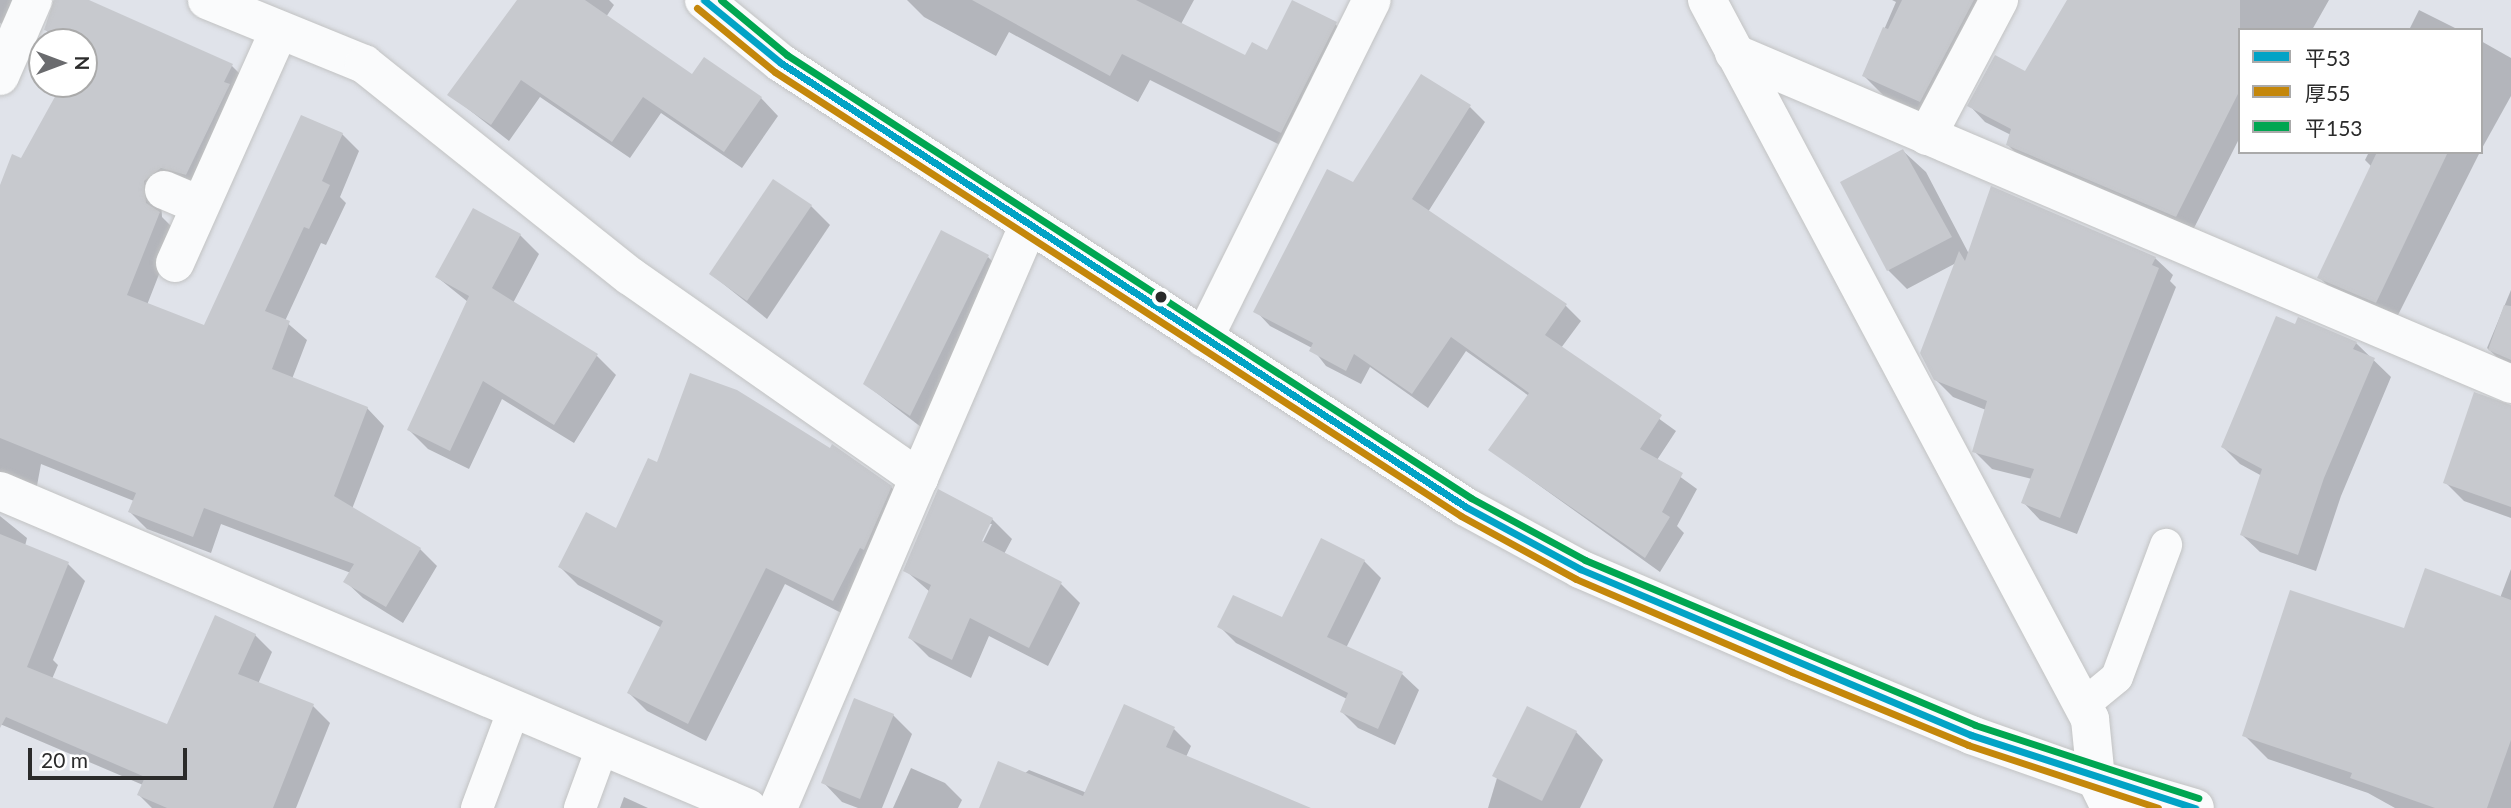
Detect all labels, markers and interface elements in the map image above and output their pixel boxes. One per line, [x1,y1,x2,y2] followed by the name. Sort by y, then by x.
[28,28,98,98] north arrow
[2238,28,2483,154] legend
[2305,45,2350,70] text: 平53
[71,56,94,70] text: N
[2305,80,2350,105] text: 厚55
[2305,115,2363,140] text: 平153
[1154,290,1168,304] unlabelled marker
[32,734,191,778] scale bar
[41,747,88,772] text: 20 m

